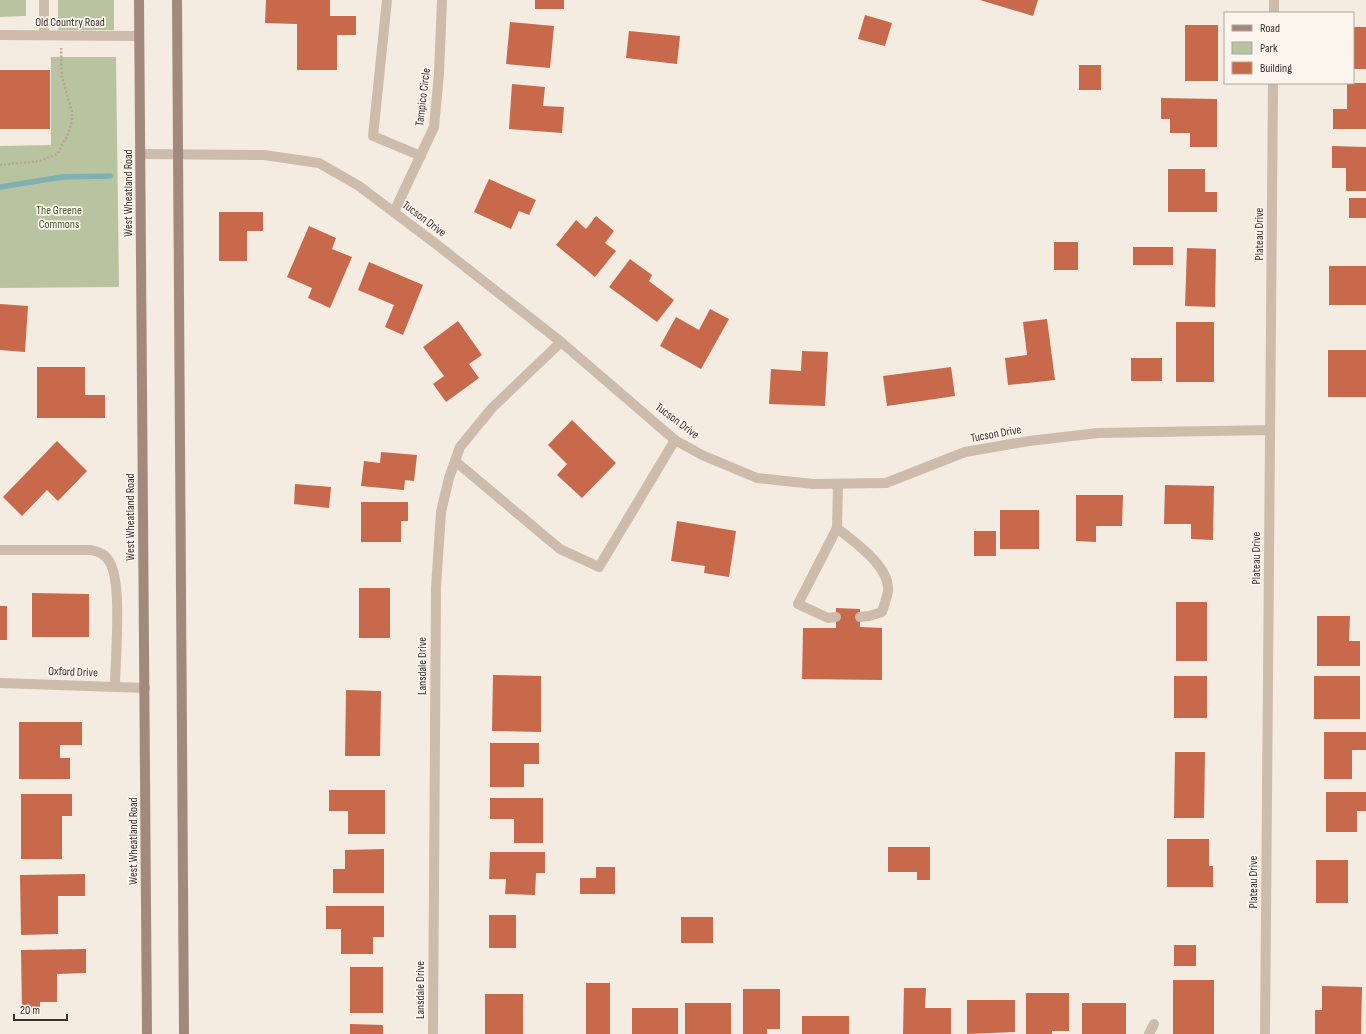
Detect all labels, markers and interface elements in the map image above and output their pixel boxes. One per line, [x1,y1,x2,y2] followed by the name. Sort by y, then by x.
[1224,12,1354,84] legend
[35,15,105,30] street label: Old Country Road
[1260,21,1280,36] text: Road
[1260,41,1278,56] text: Park
[1260,61,1292,76] text: Building
[412,67,434,127] street label: Tampico Circle
[121,149,136,237] street label: West Wheatland Road
[399,198,449,240] street label: Tucson Drive
[36,203,82,232] park label: The Greene Commons
[1252,207,1267,260] street label: Plateau Drive
[652,400,702,442] street label: Tucson Drive
[970,422,1023,446] street label: Tucson Drive
[123,473,138,561] street label: West Wheatland Road
[1249,531,1264,584] street label: Plateau Drive
[415,637,430,695] street label: Lansdale Drive
[48,664,98,680] street label: Oxford Drive
[126,797,141,885] street label: West Wheatland Road
[1246,855,1261,908] street label: Plateau Drive
[413,961,428,1019] street label: Lansdale Drive
[14,996,67,1022] scale bar
[20,1003,40,1018] text: 20 m

